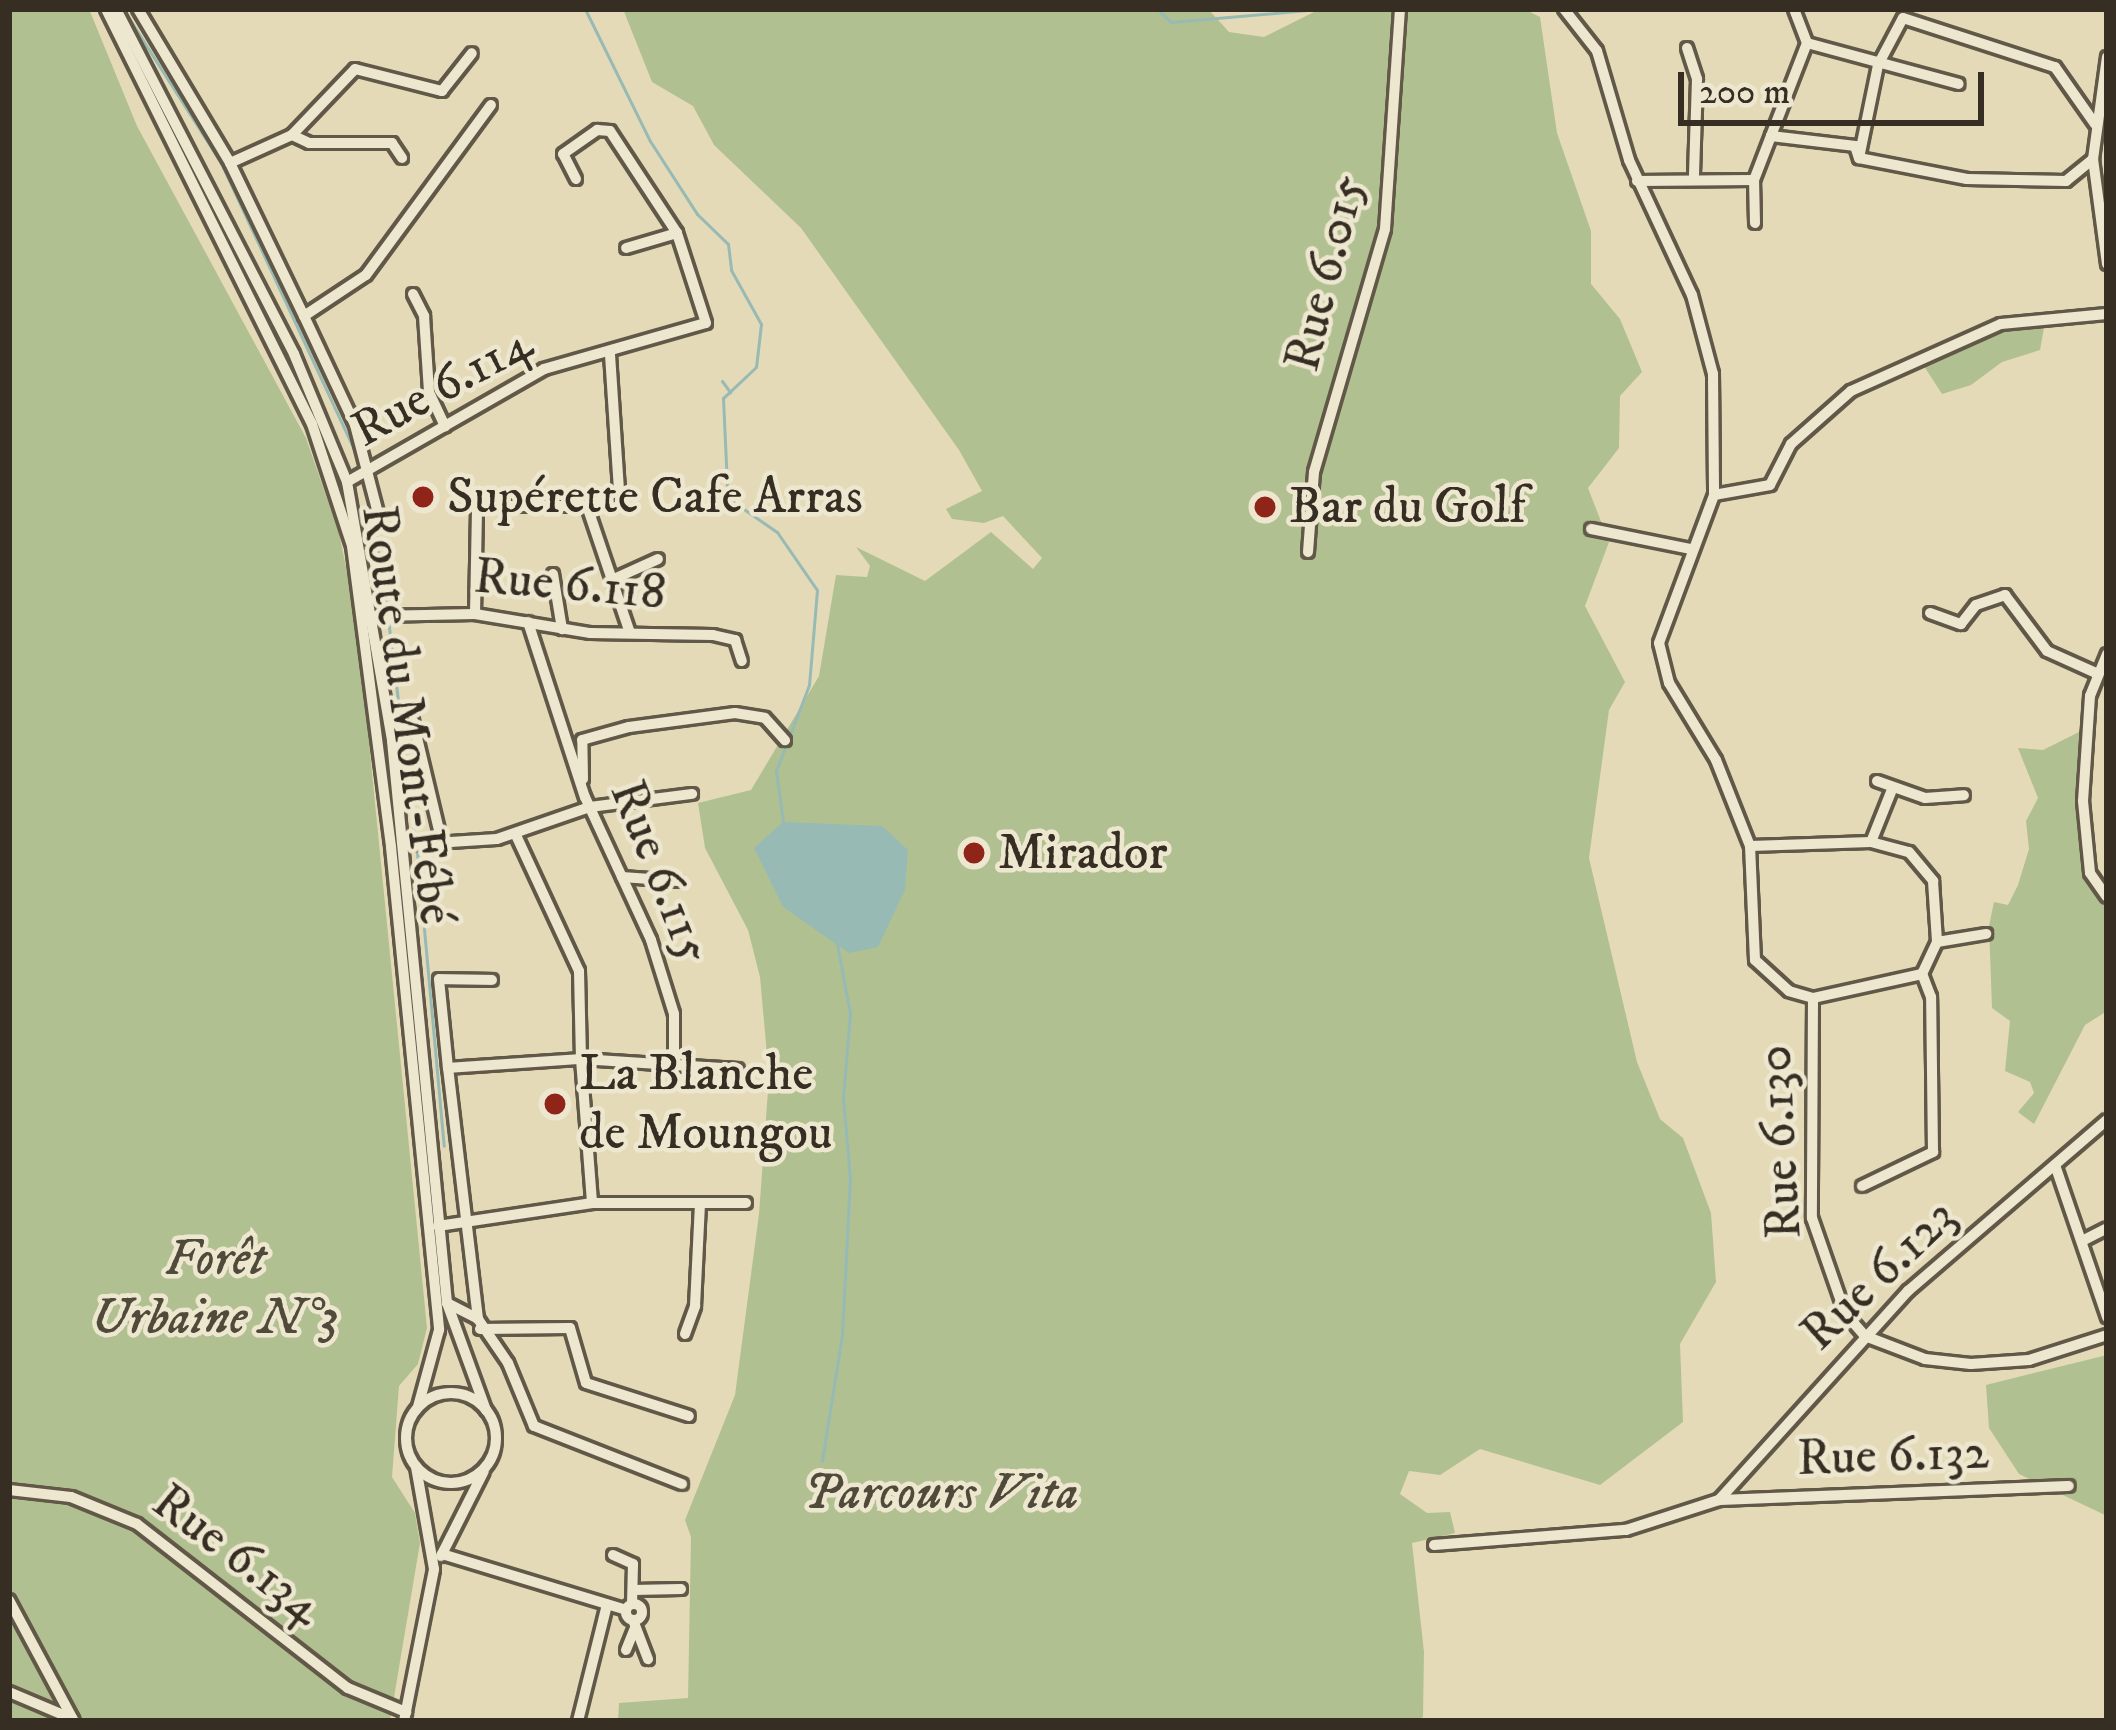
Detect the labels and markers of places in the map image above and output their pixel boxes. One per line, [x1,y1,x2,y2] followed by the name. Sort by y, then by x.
[447,466,863,528] place label: Supérette Cafe Arras
[1289,476,1526,538] place label: Bar du Golf
[410,484,436,510] marker: Supérette Cafe Arras
[1252,494,1278,520] marker: Bar du Golf
[998,822,1167,884] place label: Mirador
[961,840,987,866] marker: Mirador
[579,1044,833,1164] place label: La Blanche de Moungou
[542,1091,568,1117] marker: La Blanche de Moungou

